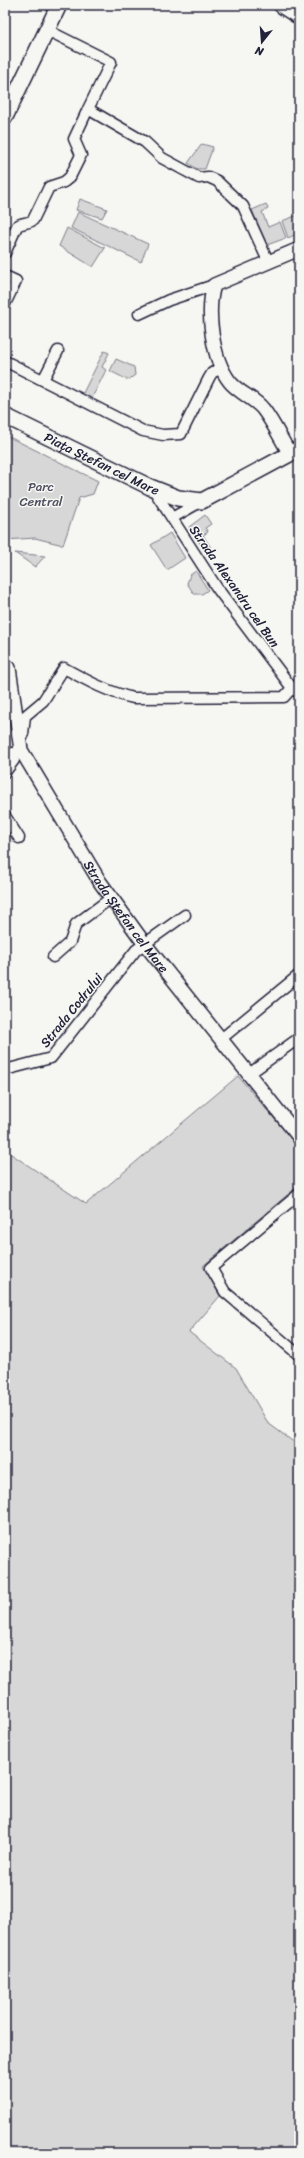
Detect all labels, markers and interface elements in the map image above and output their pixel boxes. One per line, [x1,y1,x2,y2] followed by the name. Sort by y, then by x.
[242,22,282,62] north arrow
[252,41,267,62] text: N
[40,426,163,502] street label: Piața Ștefan cel Mare
[19,475,63,513] park label: Parc Central
[183,520,286,653] street label: Strada Alexandru cel Bun
[77,856,175,978] street label: Strada Ștefan cel Mare
[34,968,109,1053] street label: Strada Codrului

